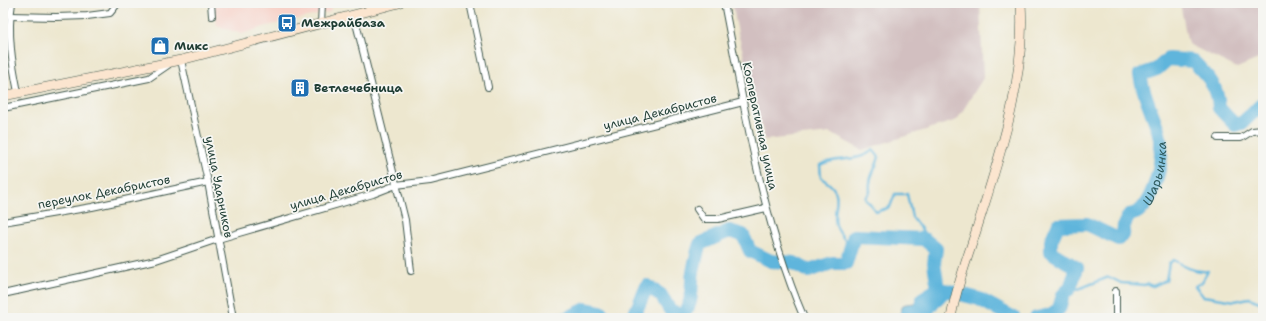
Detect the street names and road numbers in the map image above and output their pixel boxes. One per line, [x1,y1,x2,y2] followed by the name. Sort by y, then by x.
[739,61,782,192] street label: Кооперативная улица
[602,90,718,134] street label: улица Декабристов
[201,135,237,239] street label: улица Ударников
[288,166,404,214] street label: улица Декабристов
[37,171,171,213] street label: переулок Декабристов

